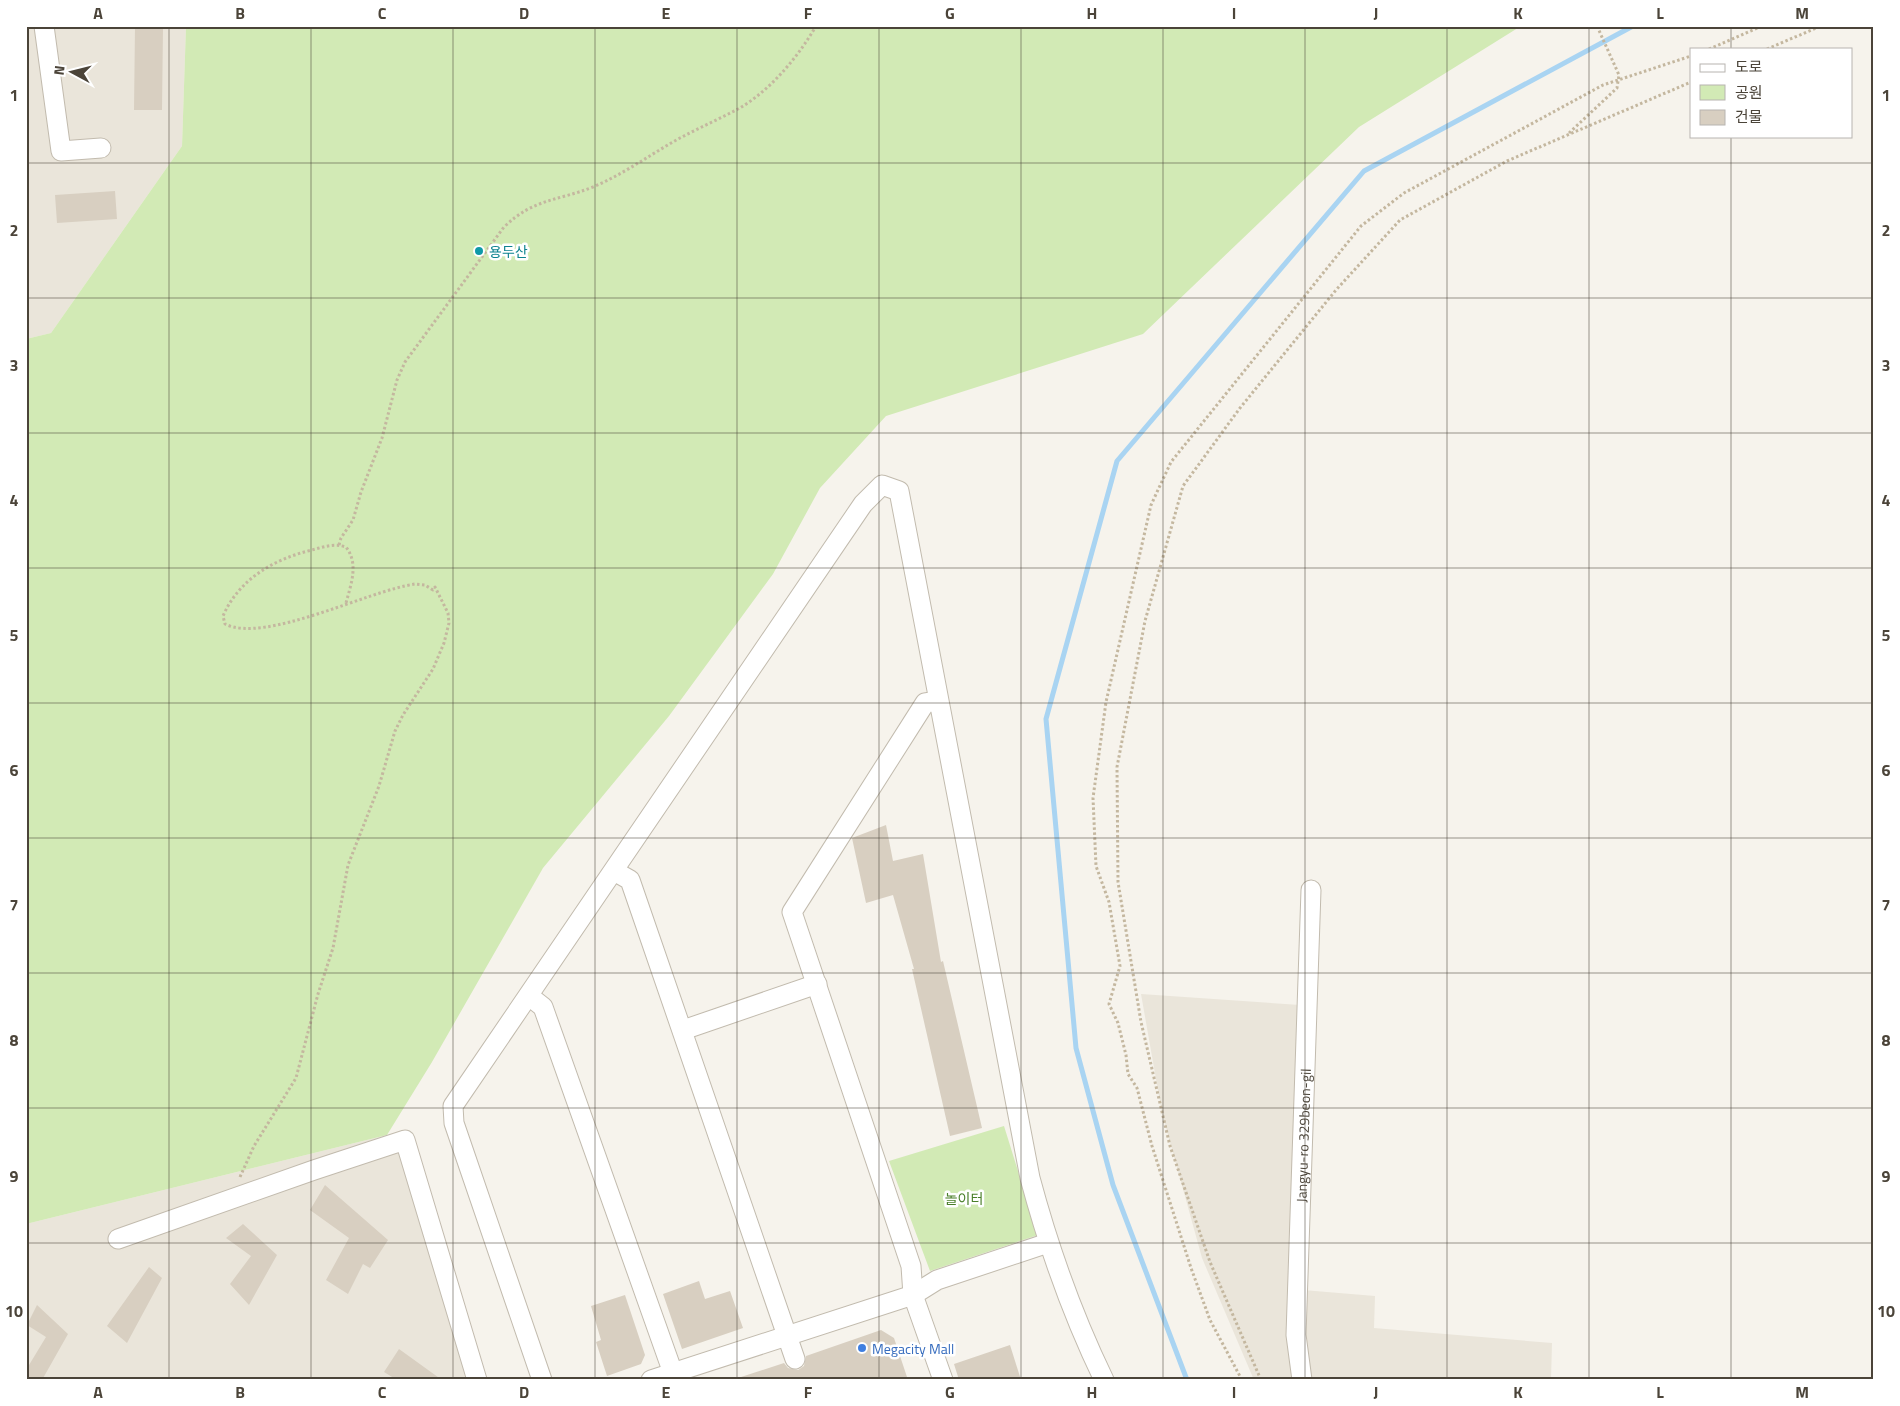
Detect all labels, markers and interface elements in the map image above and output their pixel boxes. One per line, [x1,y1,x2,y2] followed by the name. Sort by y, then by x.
[93,1,103,25] text: A
[235,1,245,25] text: B
[378,1,387,25] text: C
[519,1,529,25] text: D
[662,1,671,25] text: E
[804,1,813,25] text: F
[945,1,955,25] text: G
[1087,1,1097,25] text: H
[1232,1,1236,25] text: I
[1374,1,1378,25] text: J
[1513,1,1523,25] text: K
[1656,1,1664,25] text: L
[1795,1,1809,25] text: M
[48,48,98,98] north arrow
[1690,48,1852,138] legend
[1735,55,1763,78] text: 도로
[48,64,70,76] text: N
[1735,81,1763,104] text: 공원
[10,83,18,107] text: 1
[1882,83,1890,107] text: 1
[1735,105,1763,128] text: 건물
[10,218,18,242] text: 2
[1882,218,1890,242] text: 2
[489,241,528,262] place label: 용두산
[473,245,485,257] marker: 용두산
[10,353,18,377] text: 3
[1882,353,1890,377] text: 3
[10,488,19,512] text: 4
[1882,488,1891,512] text: 4
[10,623,19,647] text: 5
[1882,623,1891,647] text: 5
[10,758,19,782] text: 6
[1882,758,1891,782] text: 6
[10,893,18,917] text: 7
[1882,893,1890,917] text: 7
[10,1028,19,1052] text: 8
[1882,1028,1891,1052] text: 8
[1290,1068,1315,1203] street label: Jangyu-ro 329beon-gil
[10,1164,19,1188] text: 9
[1882,1164,1891,1188] text: 9
[945,1188,983,1209] park label: 놀이터
[5,1299,23,1323] text: 10
[1877,1299,1895,1323] text: 10
[872,1338,954,1359] place label: Megacity Mall
[856,1342,868,1354] marker: Megacity Mall
[93,1380,103,1404] text: A
[235,1380,245,1404] text: B
[378,1380,387,1404] text: C
[519,1380,529,1404] text: D
[662,1380,671,1404] text: E
[804,1380,813,1404] text: F
[945,1380,955,1404] text: G
[1087,1380,1097,1404] text: H
[1232,1380,1236,1404] text: I
[1374,1380,1378,1404] text: J
[1513,1380,1523,1404] text: K
[1656,1380,1664,1404] text: L
[1795,1380,1809,1404] text: M

